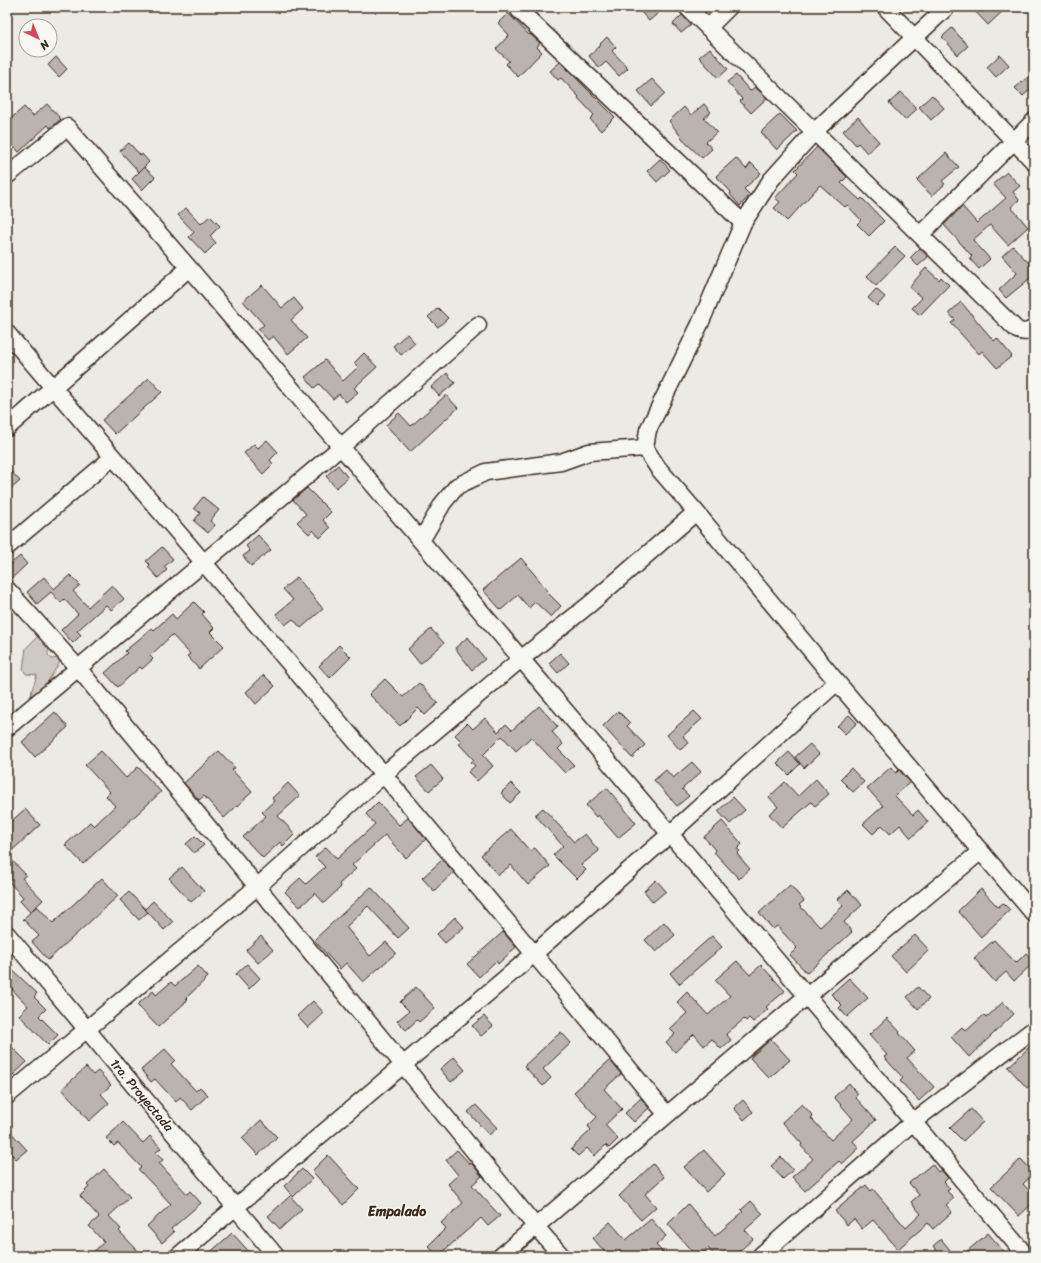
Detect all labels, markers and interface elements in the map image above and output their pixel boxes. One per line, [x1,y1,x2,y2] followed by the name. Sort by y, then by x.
[18,18,58,58] north arrow
[35,35,54,55] text: N
[104,1053,180,1137] street label: 1ra. Proyectada
[368,1199,426,1224] district label: Empalado

